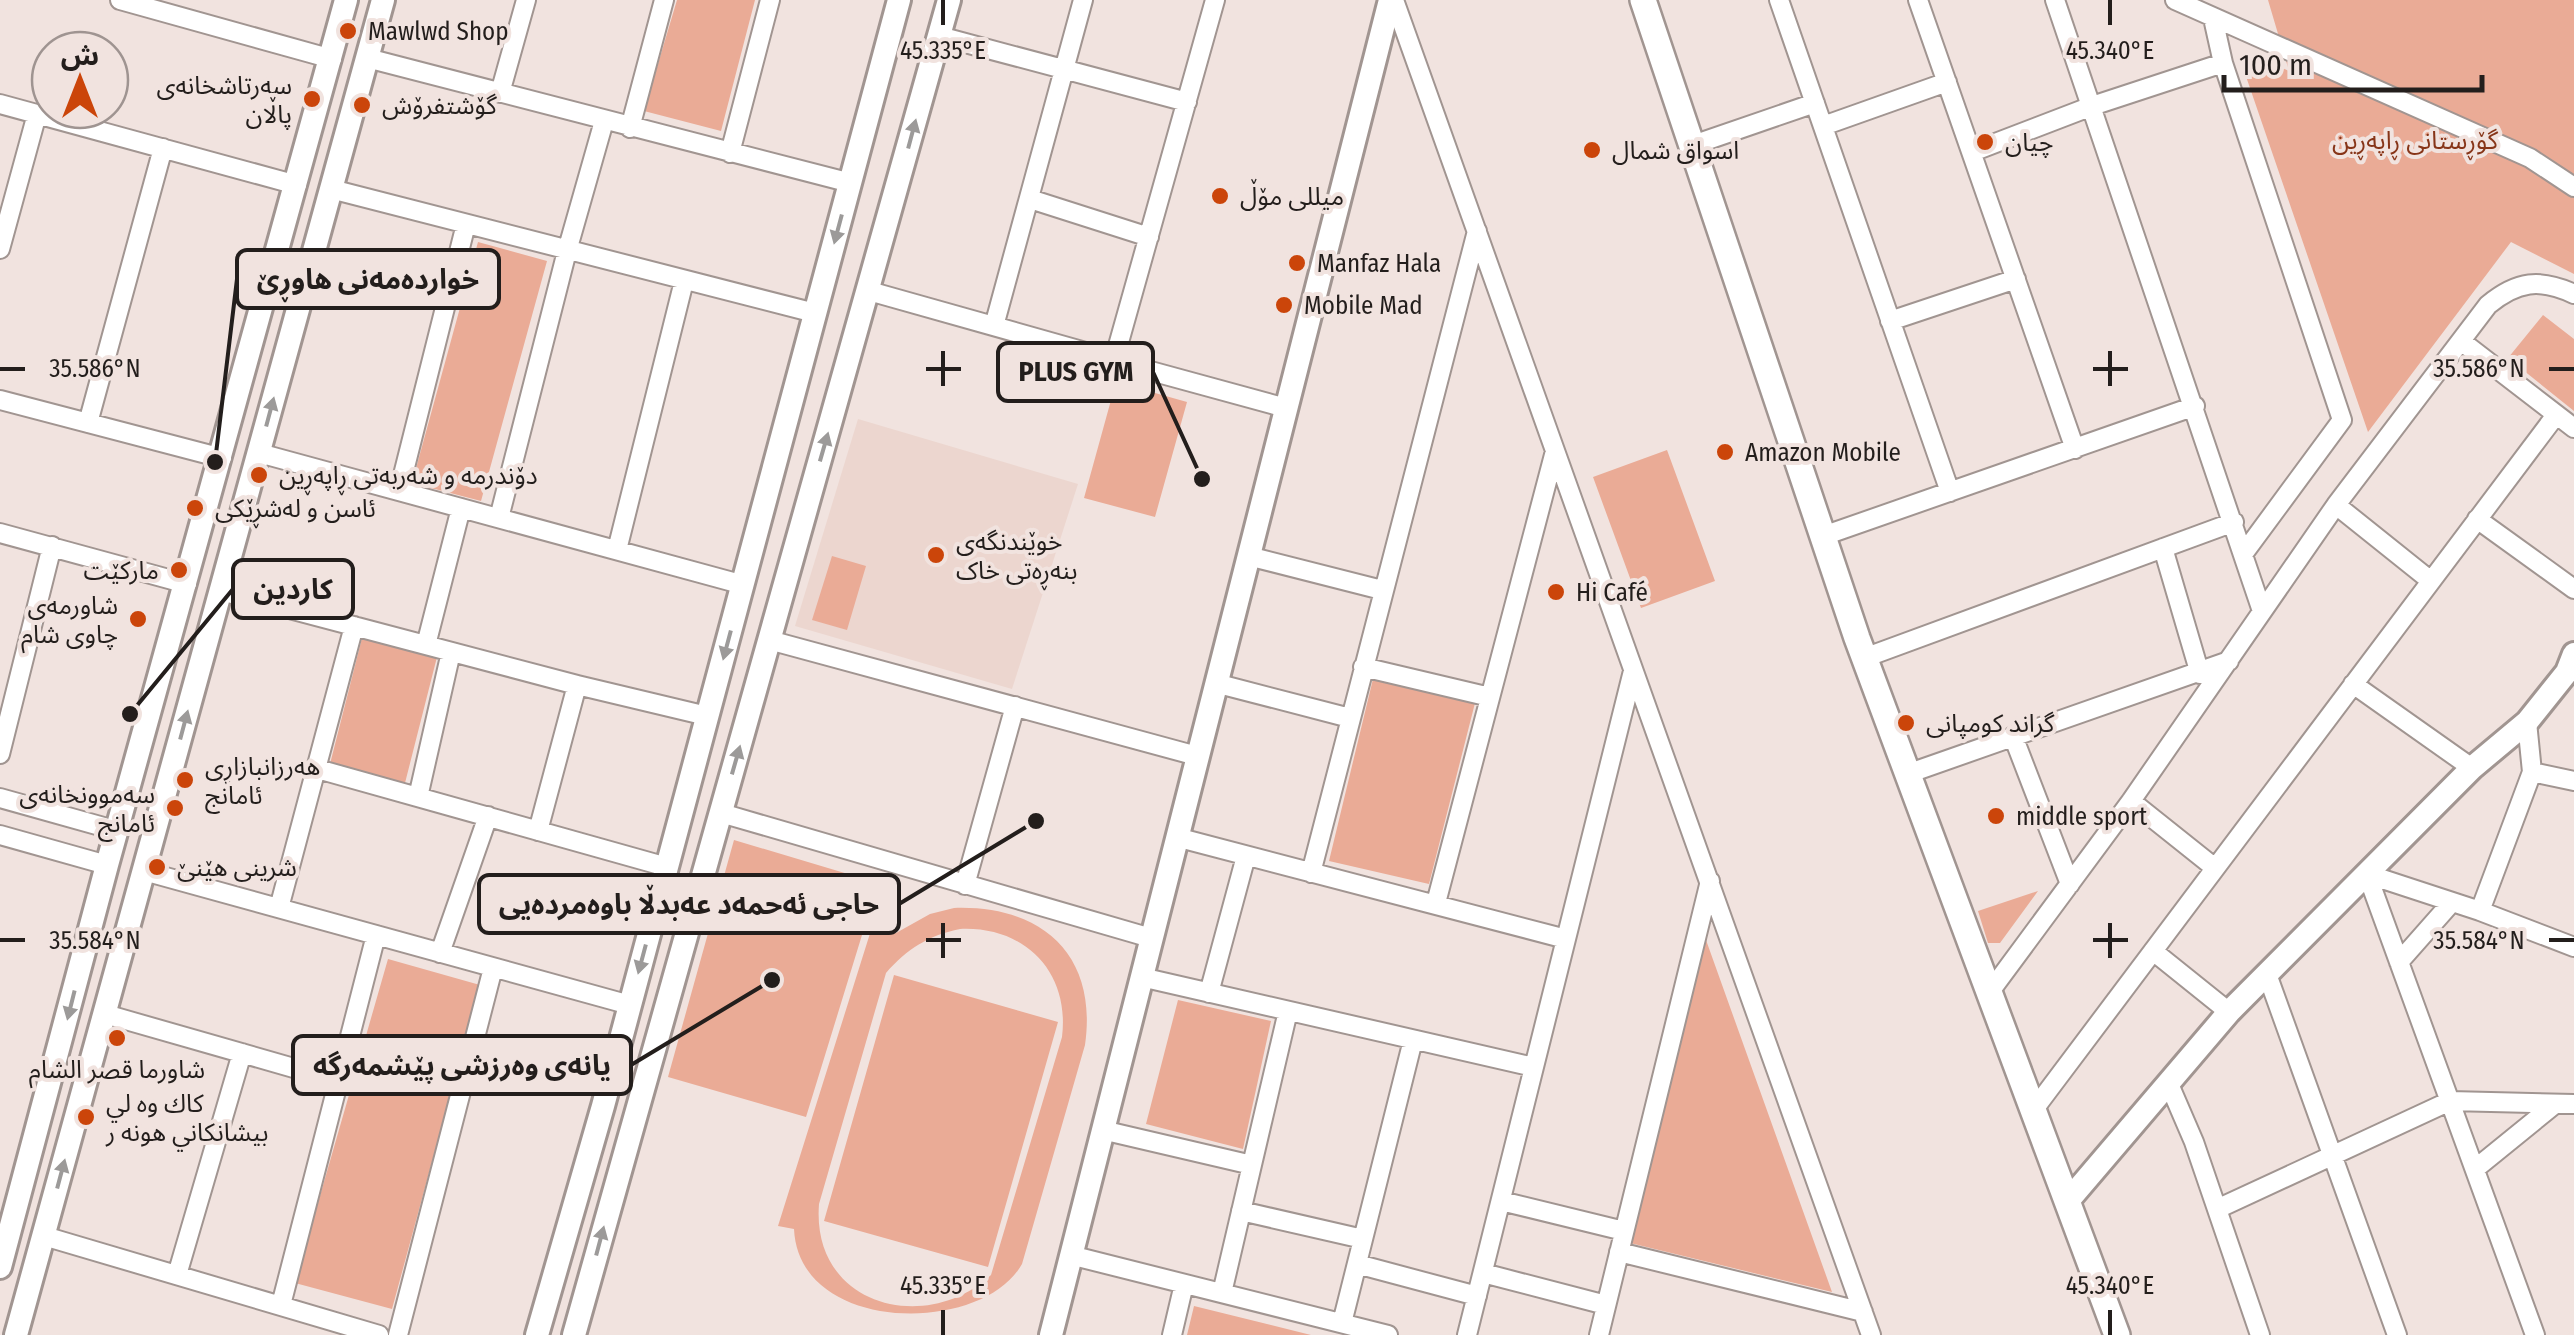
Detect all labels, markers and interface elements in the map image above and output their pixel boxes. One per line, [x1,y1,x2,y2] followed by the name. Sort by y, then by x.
[368,17,509,47] place label: Mawlwd Shop
[337,20,359,42] marker: Mawlwd Shop
[30,30,130,130] north arrow
[2224,30,2482,92] scale bar
[900,36,986,66] text: 45.335°E
[2066,36,2154,66] text: 45.340°E
[61,39,99,72] text: ش
[2239,47,2312,83] text: 100 m
[156,71,292,130] place label: سەرتاشخانەی پاڵان
[301,88,323,110] marker: سەرتاشخانەی پاڵان
[382,91,497,121] place label: گۆشتفرۆش
[351,94,373,116] marker: گۆشتفرۆش
[905,118,921,149] one-way arrow
[2332,126,2499,161] park label: گۆڕستانی ڕاپەڕین
[2005,128,2053,158] place label: چيان
[1974,131,1996,153] marker: چيان
[1612,136,1739,166] place label: اسواق شمال
[1581,139,1603,161] marker: اسواق شمال
[1240,178,1344,212] place label: میللی مۆڵ
[1209,185,1231,207] marker: میللی مۆڵ
[830,215,845,245] one-way arrow
[1317,249,1441,279] place label: Manfaz Hala
[237,250,499,308] callout: خواردەمەنی هاوڕێ
[1286,252,1308,274] marker: Manfaz Hala
[257,263,479,303] text: خواردەمەنی هاوڕێ
[1304,291,1423,321] place label: Mobile Mad
[1273,294,1295,316] marker: Mobile Mad
[998,343,1153,401] callout: PLUS GYM
[49,354,141,384] text: 35.586°N
[2433,354,2525,384] text: 35.586°N
[1019,355,1133,388] text: PLUS GYM
[263,396,279,427] one-way arrow
[817,431,832,462] one-way arrow
[1745,438,1901,468] place label: Amazon Mobile
[1714,441,1736,463] marker: Amazon Mobile
[279,461,538,496] place label: دۆندرمە و شەربەتی ڕاپەڕین
[248,464,270,486] marker: دۆندرمە و شەربەتی ڕاپەڕین
[215,494,376,529] place label: ئاسن و لەشڕێکی
[184,497,206,519] marker: ئاسن و لەشڕێکی
[956,527,1077,591] place label: خوێندنگەی بنەڕەتی خاک
[925,544,947,566] marker: خوێندنگەی بنەڕەتی خاک
[83,556,159,586] place label: مارکێت
[168,559,190,581] marker: مارکێت
[233,560,353,618] callout: كاردين
[253,573,333,606] text: كاردين
[1576,578,1648,608] place label: Hi Café
[1545,581,1567,603] marker: Hi Café
[21,591,118,654] place label: شاورمەی چاوی شام
[127,608,149,630] marker: شاورمەی چاوی شام
[719,630,734,661] one-way arrow
[177,709,193,740] one-way arrow
[1926,709,2055,739] place label: گراند كومپانى
[1895,712,1917,734] marker: گراند كومپانى
[728,744,744,775] one-way arrow
[205,752,320,814] place label: هەرزانبازاڕی ئامانج
[174,769,196,791] marker: هەرزانبازاڕی ئامانج
[19,780,155,842] place label: سەموونخانەی ئامانج
[164,797,186,819] marker: سەموونخانەی ئامانج
[2016,802,2148,832] place label: middle sport
[1985,805,2007,827] marker: middle sport
[177,853,297,883] place label: شرینی هێنێ
[146,856,168,878] marker: شرینی هێنێ
[479,875,899,933] callout: حاجی ئەحمەد عەبدڵا باوەمردەیی
[499,884,879,921] text: حاجی ئەحمەد عەبدڵا باوەمردەیی
[49,926,141,956] text: 35.584°N
[2433,926,2525,956] text: 35.584°N
[634,944,650,975] one-way arrow
[63,990,79,1021] one-way arrow
[106,1027,128,1049] marker: شاورما قصر الشام
[293,1036,631,1094] callout: یانەی وەرزشی پێشمەرگە
[313,1049,611,1084] text: یانەی وەرزشی پێشمەرگە
[29,1055,205,1089] place label: شاورما قصر الشام
[105,1089,268,1152] place label: كاك وه لي بيشانكاني هونه ر
[75,1106,97,1128] marker: كاك وه لي بيشانكاني هونه ر
[54,1158,70,1189] one-way arrow
[593,1225,608,1256] one-way arrow
[900,1271,986,1301] text: 45.335°E
[2066,1271,2154,1301] text: 45.340°E

